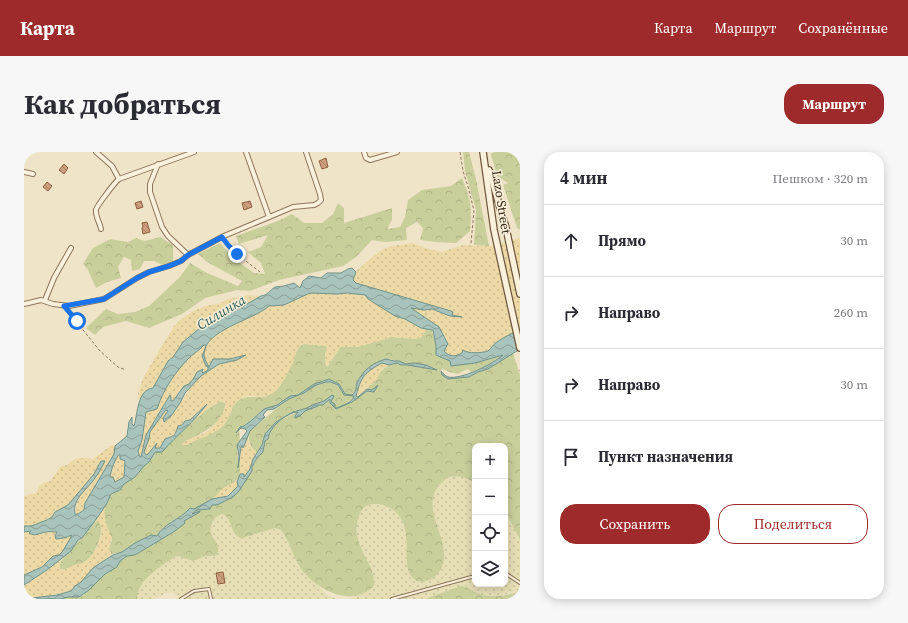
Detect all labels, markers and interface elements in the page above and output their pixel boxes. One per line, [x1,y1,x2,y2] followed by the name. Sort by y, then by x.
[20,15,75,41] text: Карта
[654,18,693,38] text: Карта
[715,18,776,38] text: Маршрут
[798,18,888,38] text: Сохранённые
[784,84,884,124] button: Маршрут
[24,85,221,123] text: Как добраться
[560,166,608,190] text: 4 мин
[488,169,515,236] street label: Lazo Street
[773,170,868,187] text: Пешком · 320 m
[560,230,582,252] icon: ahead
[598,230,646,251] text: Прямо
[840,232,868,249] text: 30 m
[228,245,246,263] route end
[193,289,250,335] water label: Силинка
[560,302,582,324] icon: right
[598,302,660,323] text: Направо
[834,304,868,321] text: 260 m
[68,312,86,330] route start
[560,374,582,396] icon: right
[598,374,660,395] text: Направо
[840,376,868,393] text: 30 m
[472,443,508,587] map controls
[472,443,508,479] button: +
[560,446,582,468] icon: arrive
[598,446,733,467] text: Пункт назначения
[472,479,508,515] button: −
[560,504,710,544] button: Сохранить
[718,504,868,544] button: Поделиться
[472,515,508,551] button: locate
[472,551,508,587] button: layers

